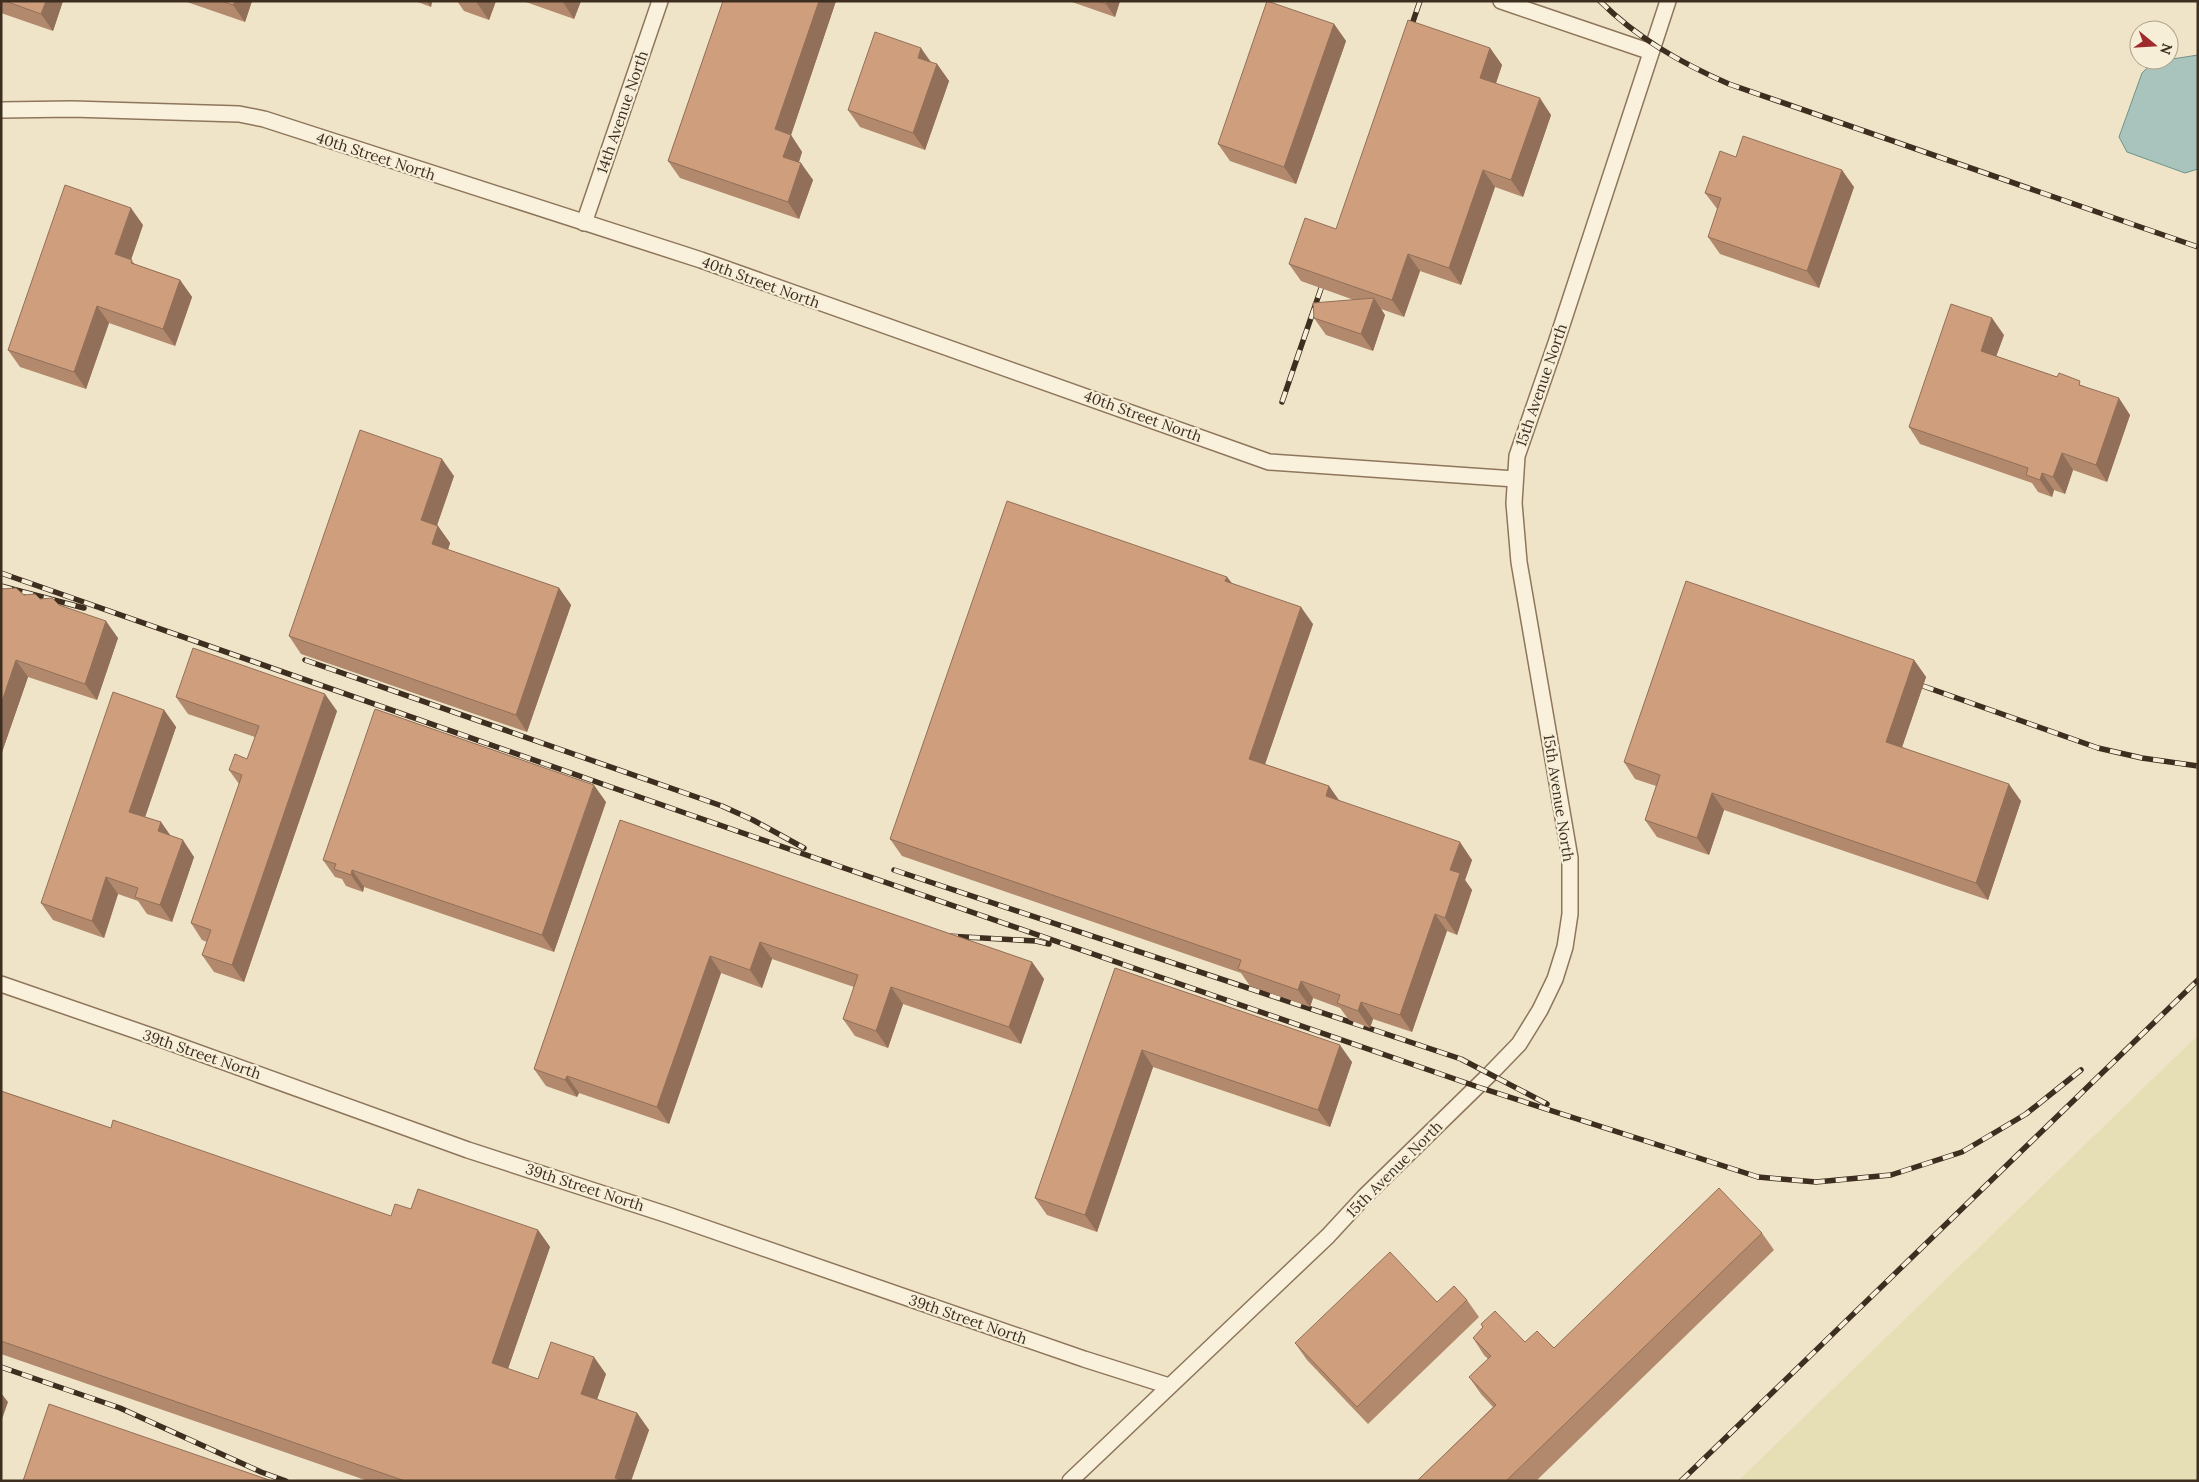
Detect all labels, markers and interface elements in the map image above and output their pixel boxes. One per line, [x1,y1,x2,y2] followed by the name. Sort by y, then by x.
[2129,20,2179,70] north arrow
[2156,41,2177,57] text: N
[592,48,652,176] street label: 14th Avenue North
[314,128,438,184] street label: 40th Street North
[699,252,823,312] street label: 40th Street North
[1511,321,1571,449] street label: 15th Avenue North
[1081,386,1205,446] street label: 40th Street North
[1540,733,1578,863] street label: 15th Avenue North
[140,1025,264,1083] street label: 39th Street North
[1342,1117,1446,1221] street label: 15th Avenue North
[523,1159,647,1215] street label: 39th Street North
[906,1290,1030,1348] street label: 39th Street North

